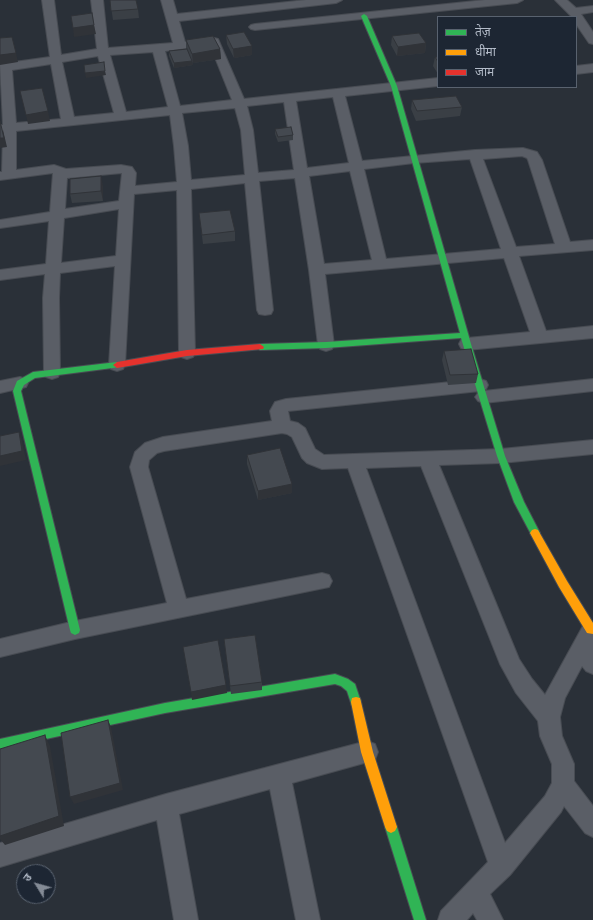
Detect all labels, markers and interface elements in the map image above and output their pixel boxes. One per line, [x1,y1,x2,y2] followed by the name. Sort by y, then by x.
[437,16,577,88] legend
[475,24,491,39] text: तेज़
[475,44,496,59] text: धीमा
[475,64,494,79] text: जाम
[16,864,56,904] north arrow
[20,871,35,884] text: उ

